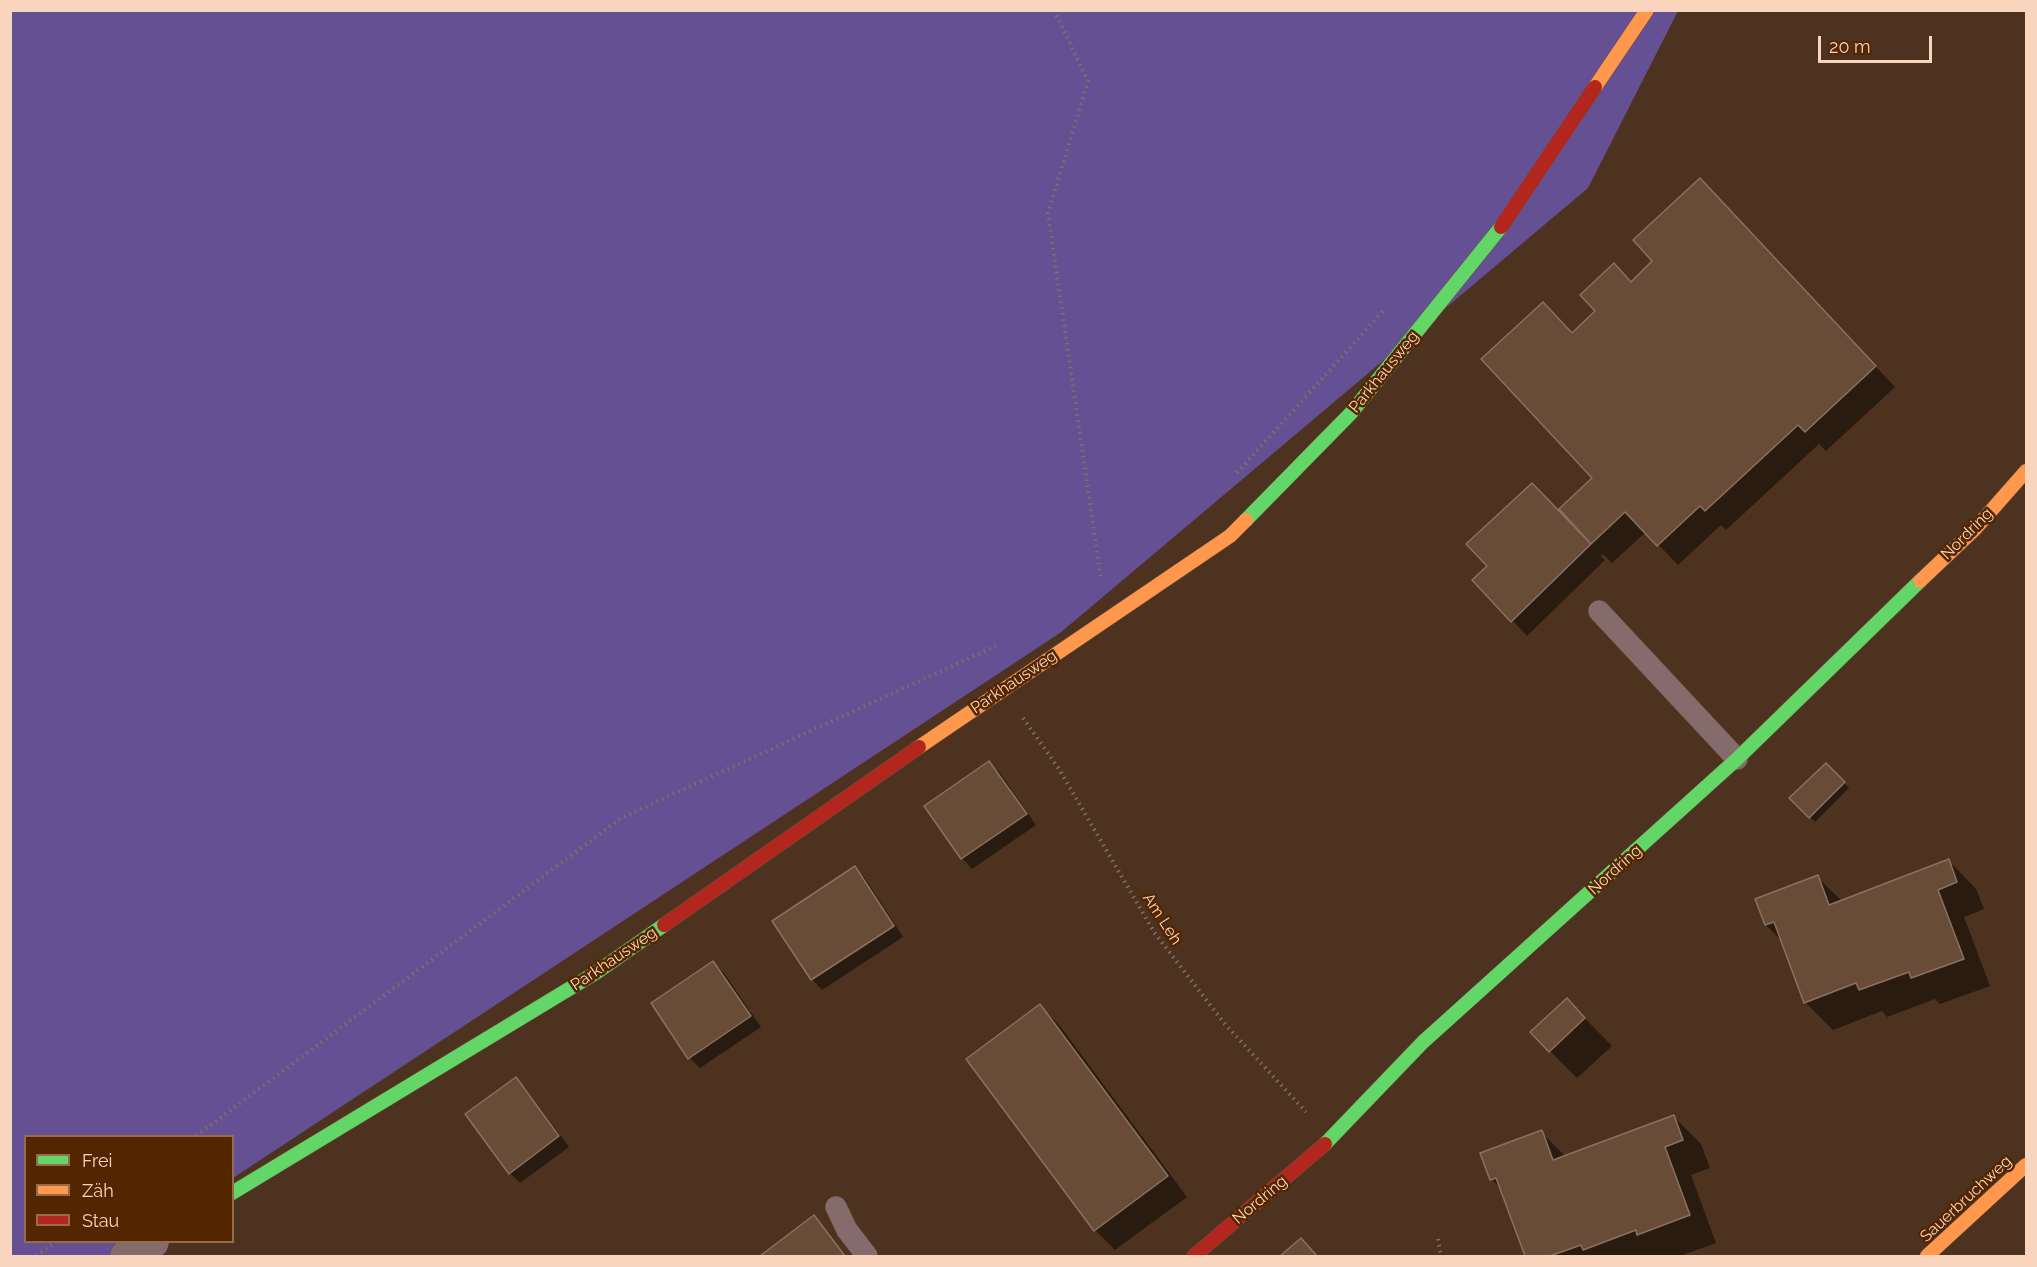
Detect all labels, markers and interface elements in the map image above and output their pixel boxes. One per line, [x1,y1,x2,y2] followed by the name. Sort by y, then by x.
[1821,24,1935,62] scale bar
[1829,36,1871,57] text: 20 m
[1345,327,1423,417] street label: Parkhausweg
[1937,504,1997,564] street label: Nordring
[967,646,1061,718] street label: Parkhausweg
[1584,841,1646,899] street label: Nordring
[1138,890,1186,948] street label: Am Leh
[567,923,661,995] street label: Parkhausweg
[24,1135,234,1243] legend
[82,1150,112,1171] text: Frei
[1916,1152,2016,1246] street label: Sauerbruchweg
[1229,1172,1291,1228] street label: Nordring
[82,1180,114,1201] text: Zäh
[82,1210,119,1231] text: Stau

